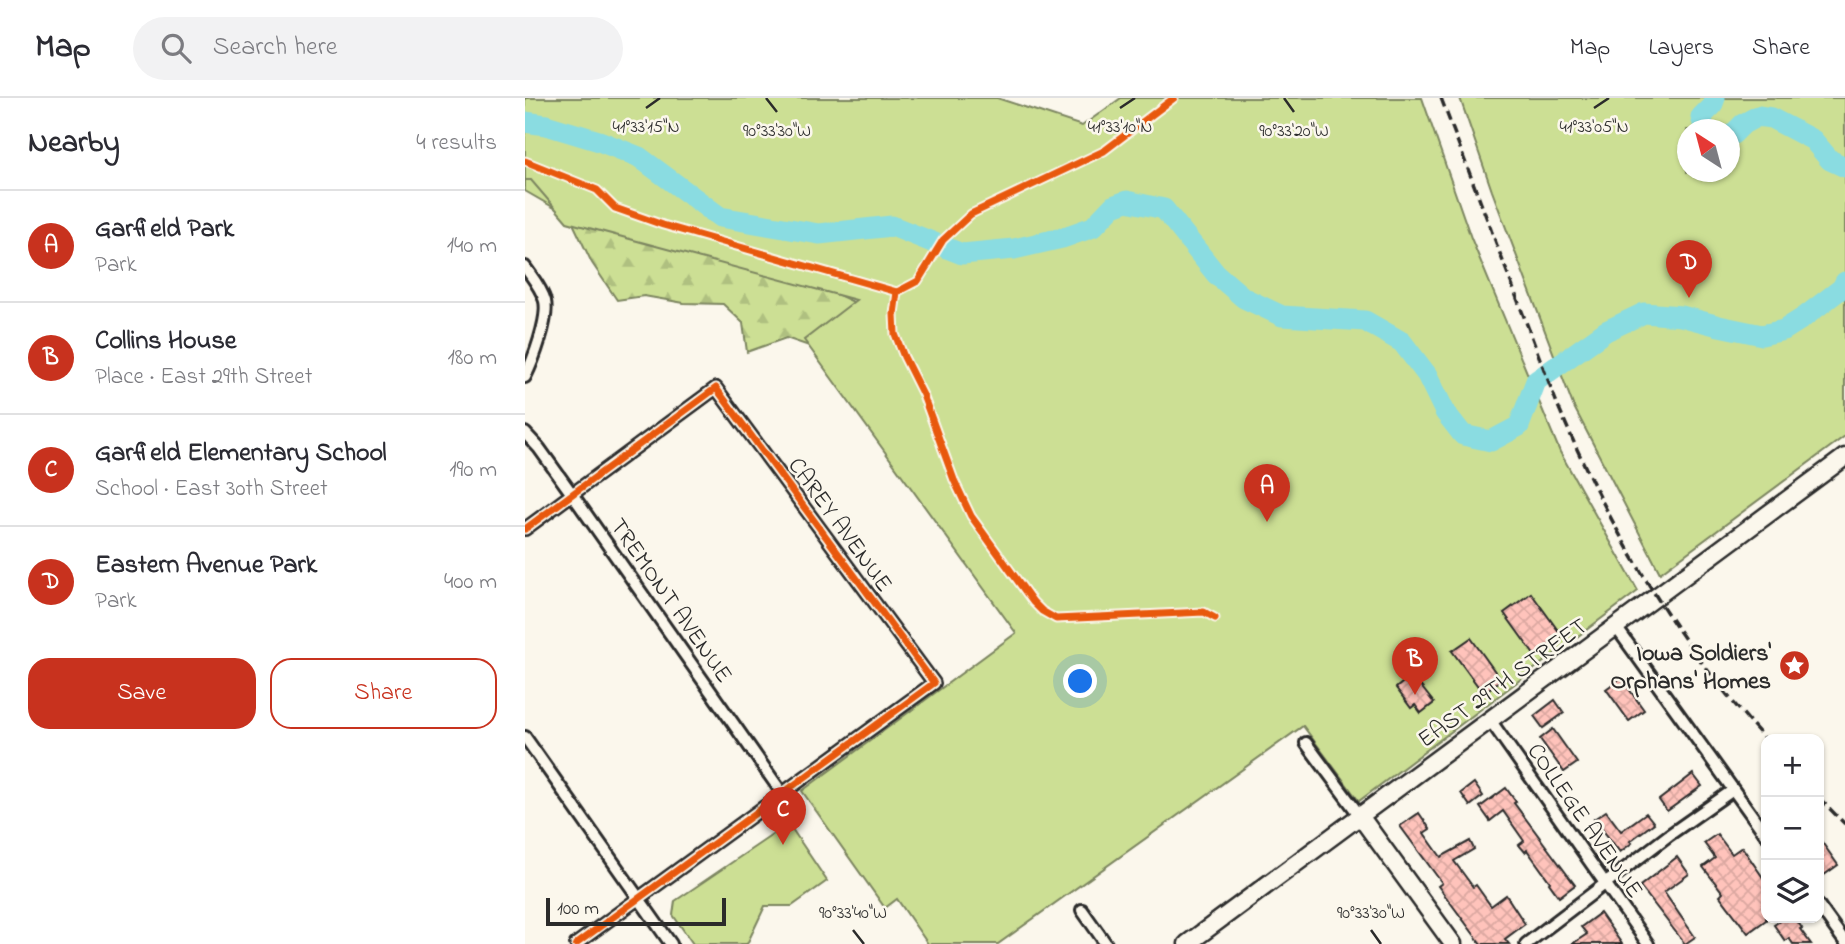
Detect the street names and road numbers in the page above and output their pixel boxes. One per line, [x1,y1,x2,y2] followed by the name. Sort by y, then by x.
[778,451,900,600] street label: CAREY AVENUE
[600,512,740,691] street label: TREMONT AVENUE
[1411,610,1596,758] street label: EAST 29TH STREET
[1517,737,1651,906] street label: COLLEGE AVENUE

